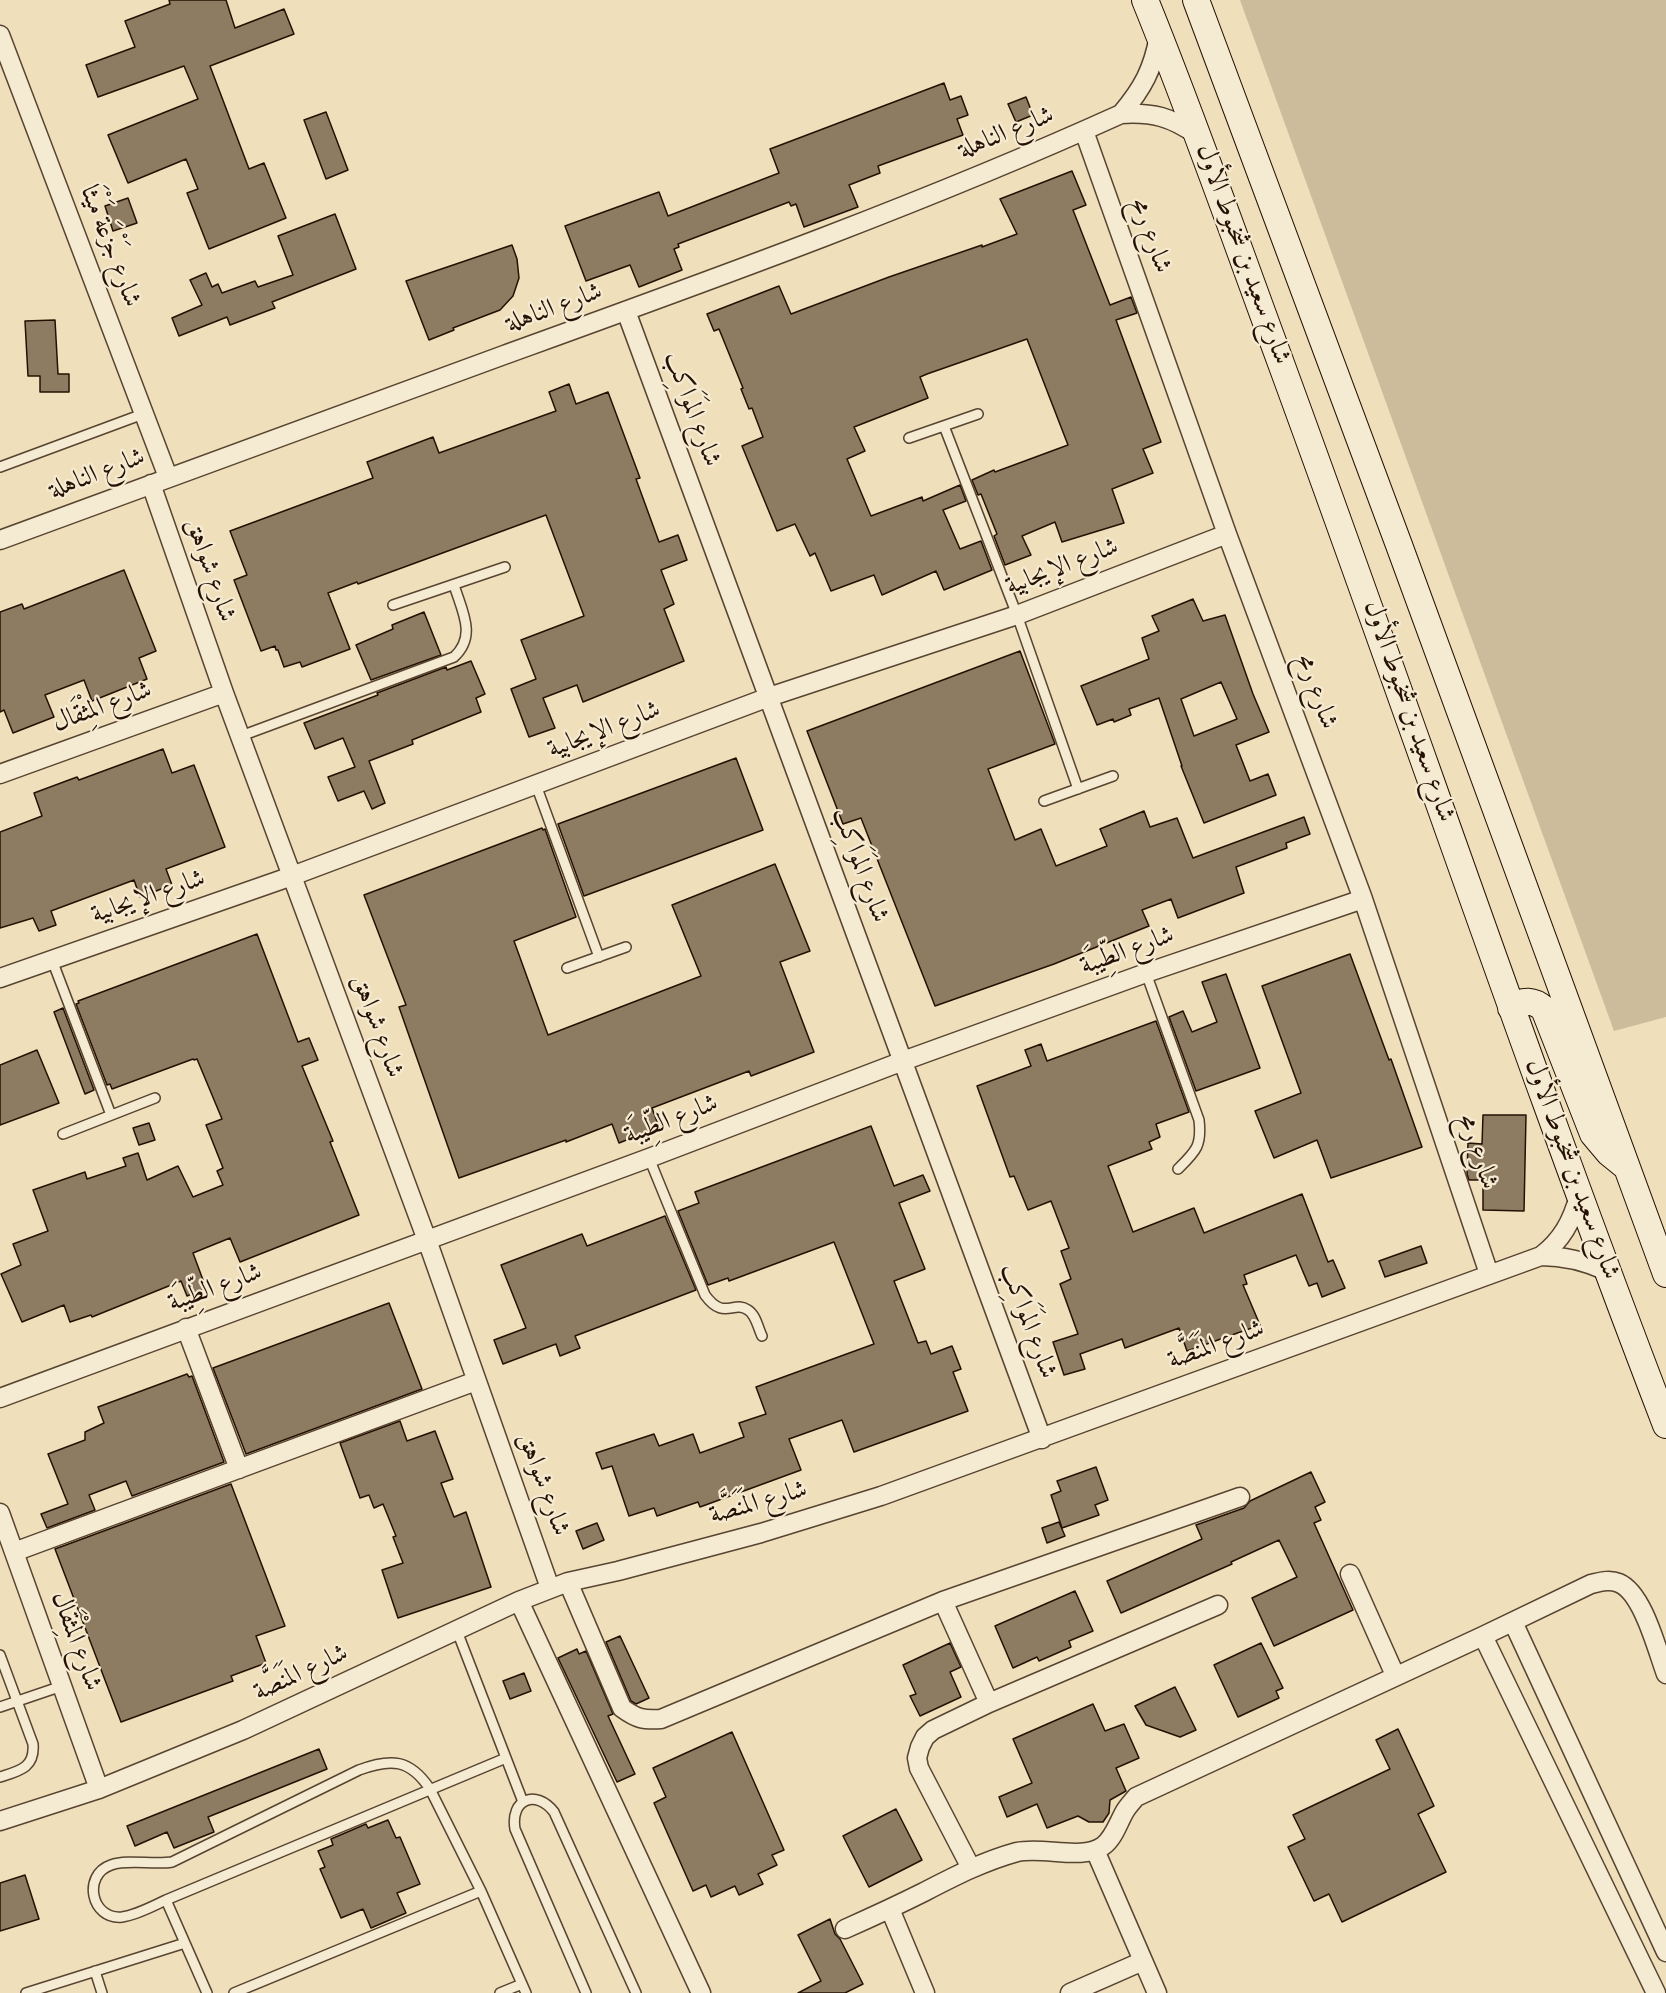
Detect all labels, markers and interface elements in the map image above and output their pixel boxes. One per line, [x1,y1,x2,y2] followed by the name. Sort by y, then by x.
[955,102,1059,168] street label: شارع الناهلة
[1187,141,1295,369] street label: شارع سعيد بن شخبوط الأول
[71,182,145,312] street label: شارع جَزْعَة مَيْثَا
[1120,194,1176,278] street label: شارع رمح
[503,278,607,342] street label: شارع الناهلة
[655,348,725,472] street label: شارع المَوَاكِب
[46,443,150,509] street label: شارع الناهلة
[176,515,240,627] street label: شارع شواهق
[1002,533,1124,605] street label: شارع الإيجابية
[1354,597,1460,827] street label: شارع سعيد بن شخبوط الأول
[1286,650,1342,734] street label: شارع رمح
[49,677,157,741] street label: شارع المِثْقَال
[544,696,666,768] street label: شارع الإيجابية
[823,804,893,928] street label: شارع المَوَاكِب
[88,865,210,933] street label: شارع الإيجابية
[1077,922,1179,984] street label: شارع الطِّيبَة
[342,971,408,1083] street label: شارع شواهق
[1516,1056,1624,1284] street label: شارع سعيد بن شخبوط الأول
[621,1090,723,1154] street label: شارع الطِّيبَة
[1448,1110,1502,1194] street label: شارع رمح
[165,1259,267,1321] street label: شارع الطِّيبَة
[991,1260,1061,1384] street label: شارع المَوَاكِب
[1164,1315,1270,1379] street label: شارع المَنَصَّة
[508,1429,574,1541] street label: شارع شواهق
[706,1476,812,1534] street label: شارع المَنَصَّة
[42,1588,106,1696] street label: شارع المِثْقَال
[250,1640,354,1710] street label: شارع المَنَصَّة

